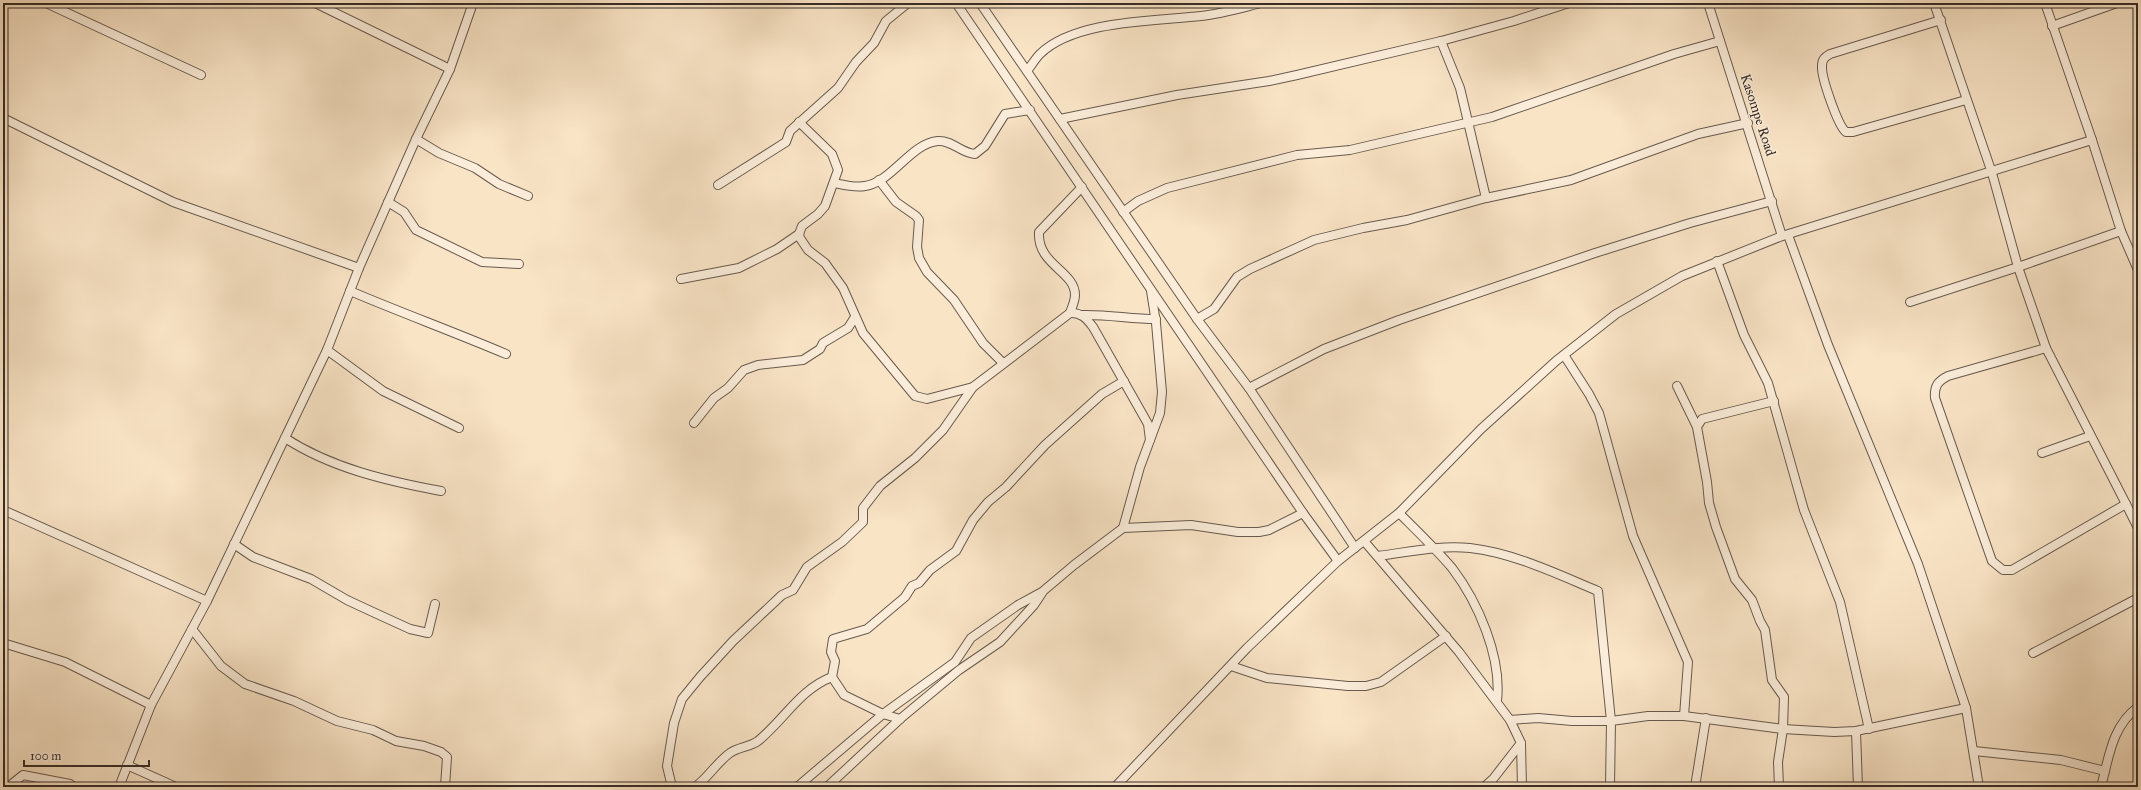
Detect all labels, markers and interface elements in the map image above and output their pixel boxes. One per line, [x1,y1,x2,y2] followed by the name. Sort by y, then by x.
[1737,72,1779,158] street label: Kasompe Road
[24,742,149,768] scale bar
[30,749,61,763] text: 100 m

